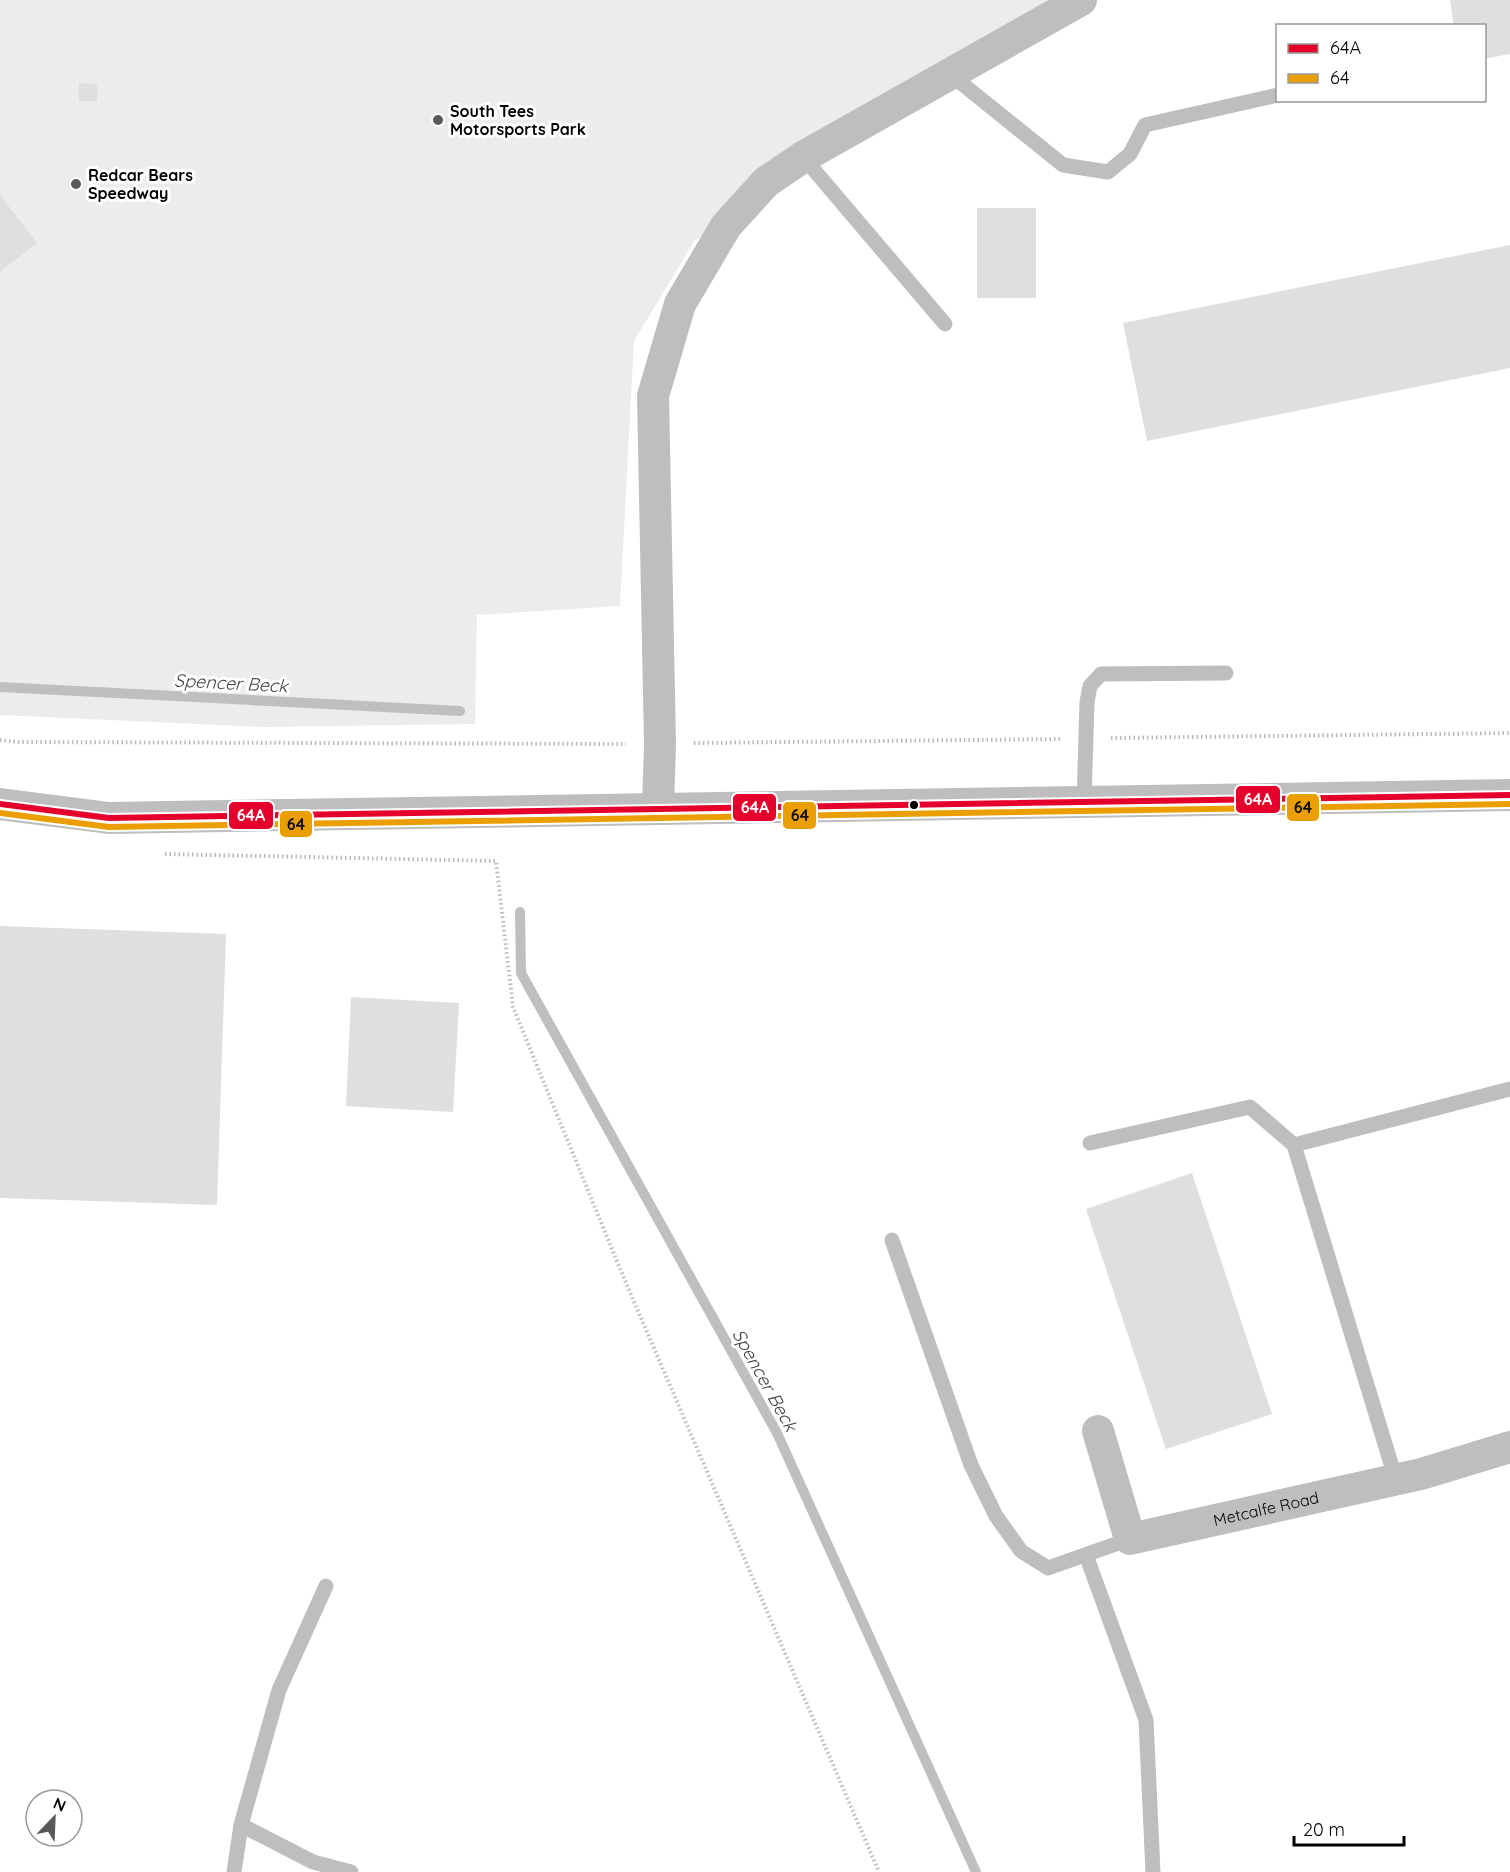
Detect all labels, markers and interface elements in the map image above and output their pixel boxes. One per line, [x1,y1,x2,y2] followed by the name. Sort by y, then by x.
[1276,24,1486,102] legend
[1330,36,1361,59] text: 64A
[1330,66,1349,89] text: 64
[450,101,586,139] place label: South Tees Motorsports Park
[431,113,445,127] marker: South Tees Motorsports Park
[88,165,193,203] place label: Redcar Bears Speedway
[69,177,83,191] marker: Redcar Bears Speedway
[174,669,290,698] water label: Spencer Beck
[1235,785,1281,814] line badge: 64A
[1244,789,1273,809] text: 64A
[732,793,777,822] line badge: 64A
[1286,793,1320,822] line badge: 64
[741,797,770,817] text: 64A
[1294,797,1313,817] text: 64
[908,799,920,811] unlabelled marker
[228,801,274,830] line badge: 64A
[782,801,817,830] line badge: 64
[237,805,266,825] text: 64A
[791,805,810,825] text: 64
[279,810,313,838] line badge: 64
[287,814,306,834] text: 64
[727,1325,803,1437] water label: Spencer Beck
[1211,1487,1321,1530] street label: Metcalfe Road
[24,1788,84,1848] north arrow
[51,1793,69,1816] text: N
[1294,1809,1404,1847] scale bar
[1303,1818,1345,1841] text: 20 m

